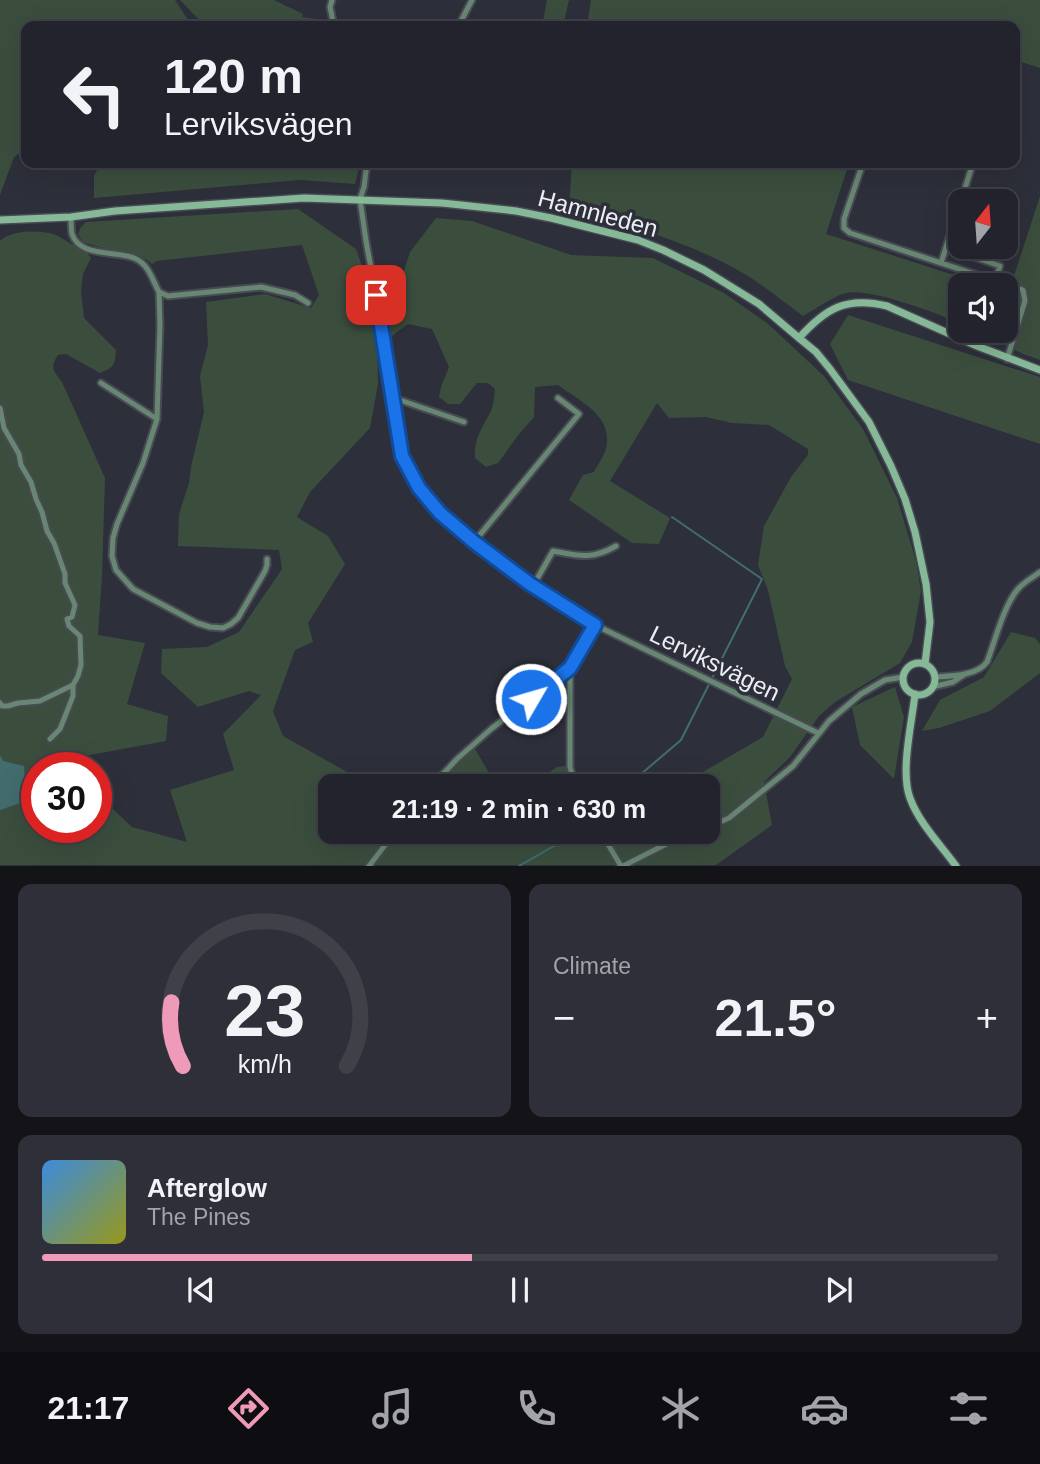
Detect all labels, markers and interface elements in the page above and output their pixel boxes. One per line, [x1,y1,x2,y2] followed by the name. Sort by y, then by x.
[49,49,140,140] icon: left
[164,49,303,103] text: 120 m
[164,106,353,142] text: Lerviksvägen
[535,184,661,242] street label: Hamnleden
[948,189,1018,259] north arrow
[948,189,1018,343] map controls
[346,265,406,325] pin
[948,273,1018,343] button: sound
[357,276,395,314] icon: arrive
[646,620,784,706] street label: Lerviksvägen
[494,662,568,736] position arrow
[21,752,112,843] speed limit sign: 30
[392,794,646,824] text: 21:19 · 2 min · 630 m
[553,953,631,979] text: Climate
[224,971,305,1052] text: 23
[714,989,837,1047] text: 21.5°
[553,997,575,1039] text: −
[976,997,998,1039] text: +
[237,1050,292,1078] text: km/h
[147,1173,267,1203] text: Afterglow
[147,1204,251,1230] text: The Pines
[182,1271,220,1309] icon: previous
[501,1271,539,1309] icon: pause
[820,1271,858,1309] icon: next
[224,1384,273,1433] icon: directions
[368,1384,417,1433] icon: music
[512,1384,561,1433] icon: phone
[656,1384,705,1433] icon: climate
[800,1384,849,1433] icon: car
[944,1384,993,1433] icon: filters
[47,1390,129,1426] text: 21:17

